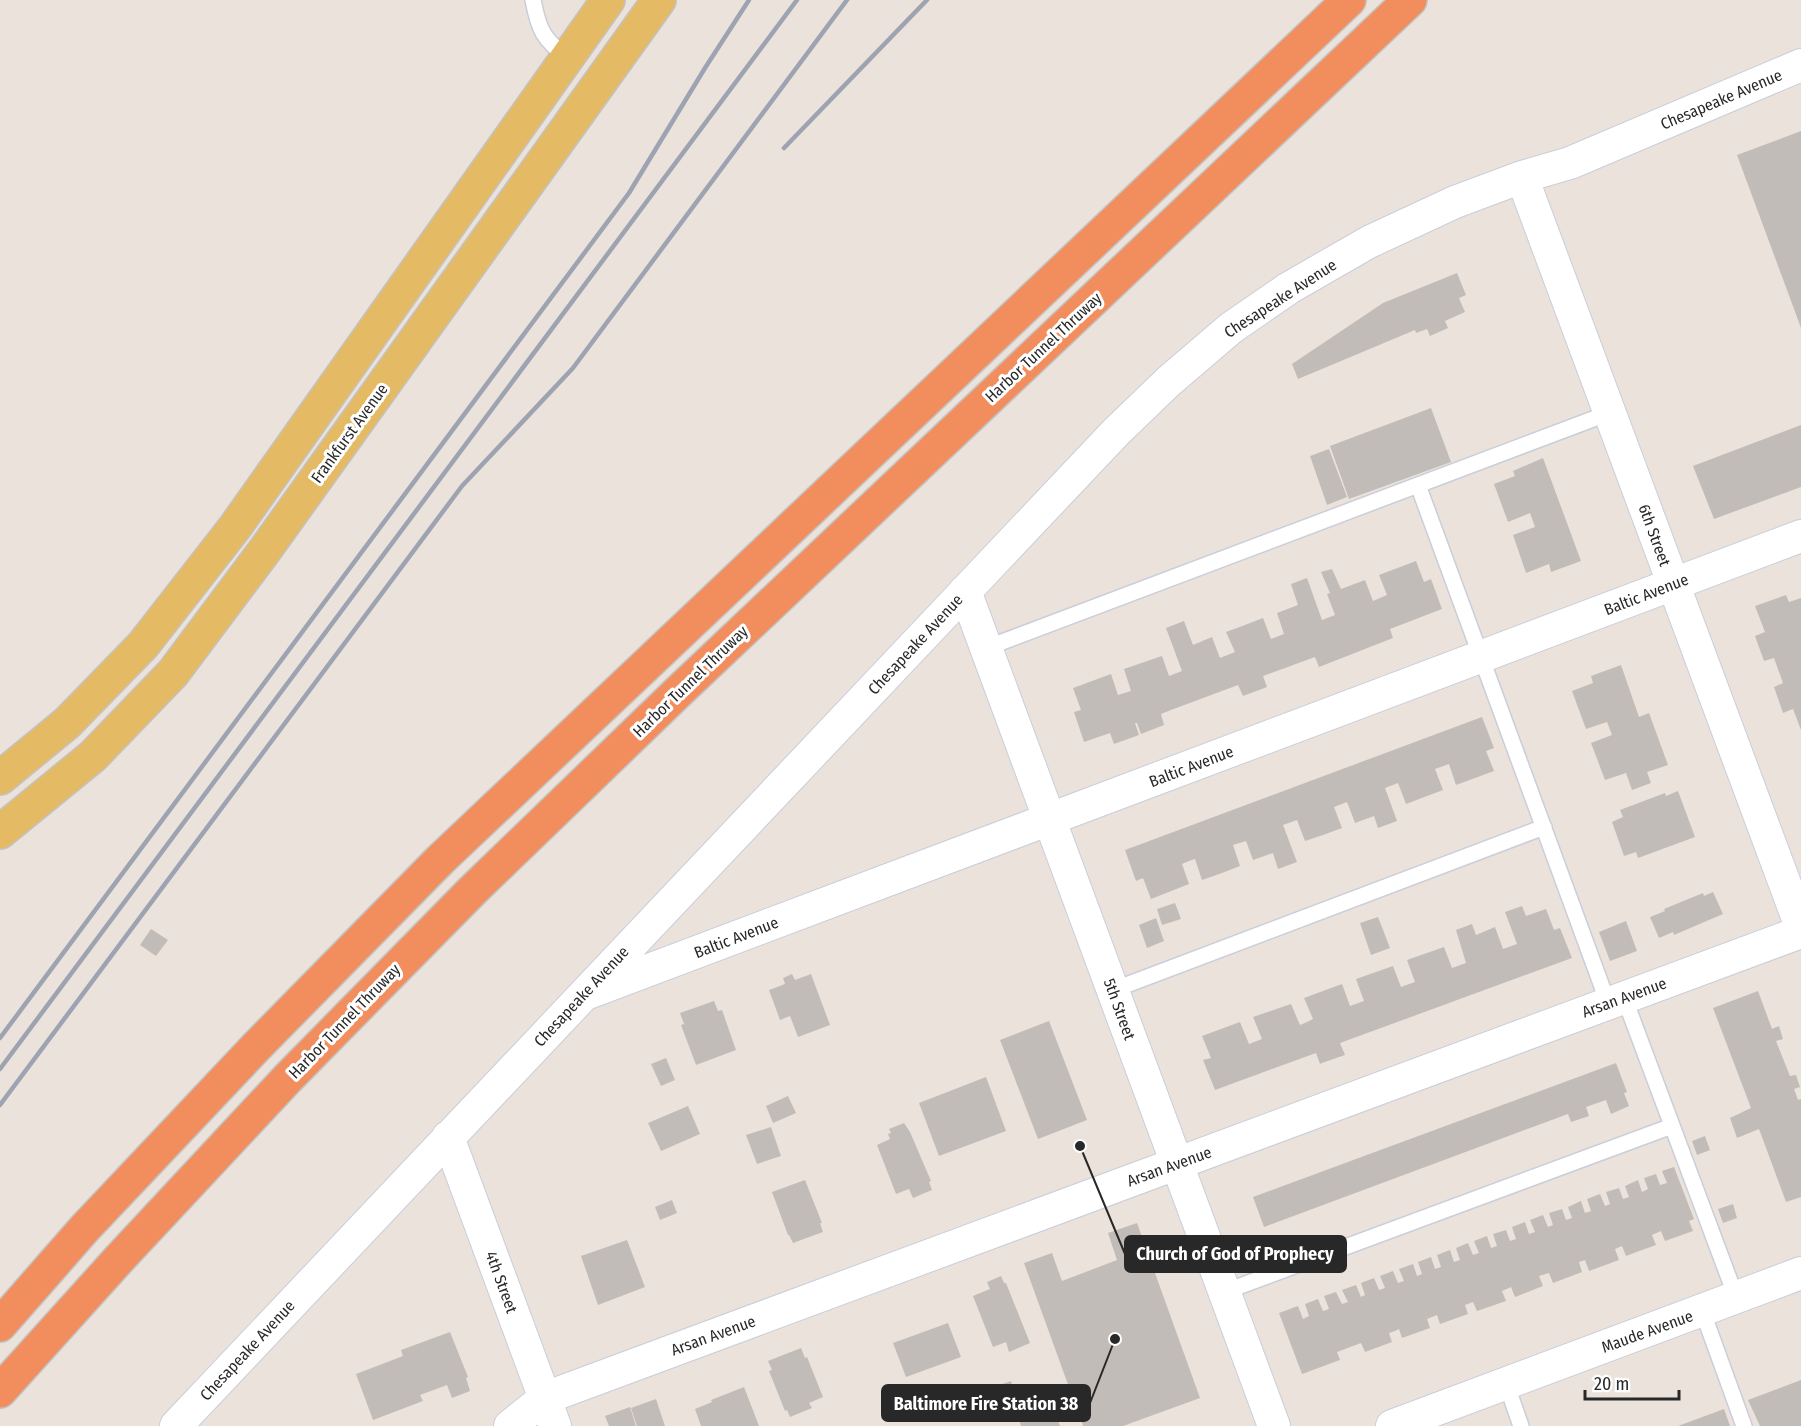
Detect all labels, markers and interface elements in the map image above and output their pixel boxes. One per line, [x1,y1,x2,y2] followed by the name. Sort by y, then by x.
[1658,65,1785,134] street label: Chesapeake Avenue
[1221,255,1340,342] street label: Chesapeake Avenue
[981,288,1106,406] street label: Harbor Tunnel Thruway
[307,380,392,487] street label: Frankfurst Avenue
[1635,502,1675,570] street label: 6th Street
[1601,570,1691,619] street label: Baltic Avenue
[864,590,967,698] street label: Chesapeake Avenue
[629,621,752,741] street label: Harbor Tunnel Thruway
[1146,742,1236,791] street label: Baltic Avenue
[691,913,781,962] street label: Baltic Avenue
[530,942,633,1050] street label: Chesapeake Avenue
[285,959,405,1083] street label: Harbor Tunnel Thruway
[1579,973,1669,1022] street label: Arsan Avenue
[1100,976,1140,1043] street label: 5th Street
[1124,1142,1214,1191] street label: Arsan Avenue
[1125,1236,1346,1272] callout: Church of God of Prophecy
[1136,1243,1334,1265] text: Church of God of Prophecy
[482,1249,522,1316] street label: 4th Street
[196,1296,299,1404] street label: Chesapeake Avenue
[1599,1306,1696,1357] street label: Maude Avenue
[668,1311,758,1360] street label: Arsan Avenue
[1585,1363,1680,1401] scale bar
[1594,1373,1629,1395] text: 20 m
[882,1385,1090,1421] callout: Baltimore Fire Station 38
[894,1393,1079,1415] text: Baltimore Fire Station 38

